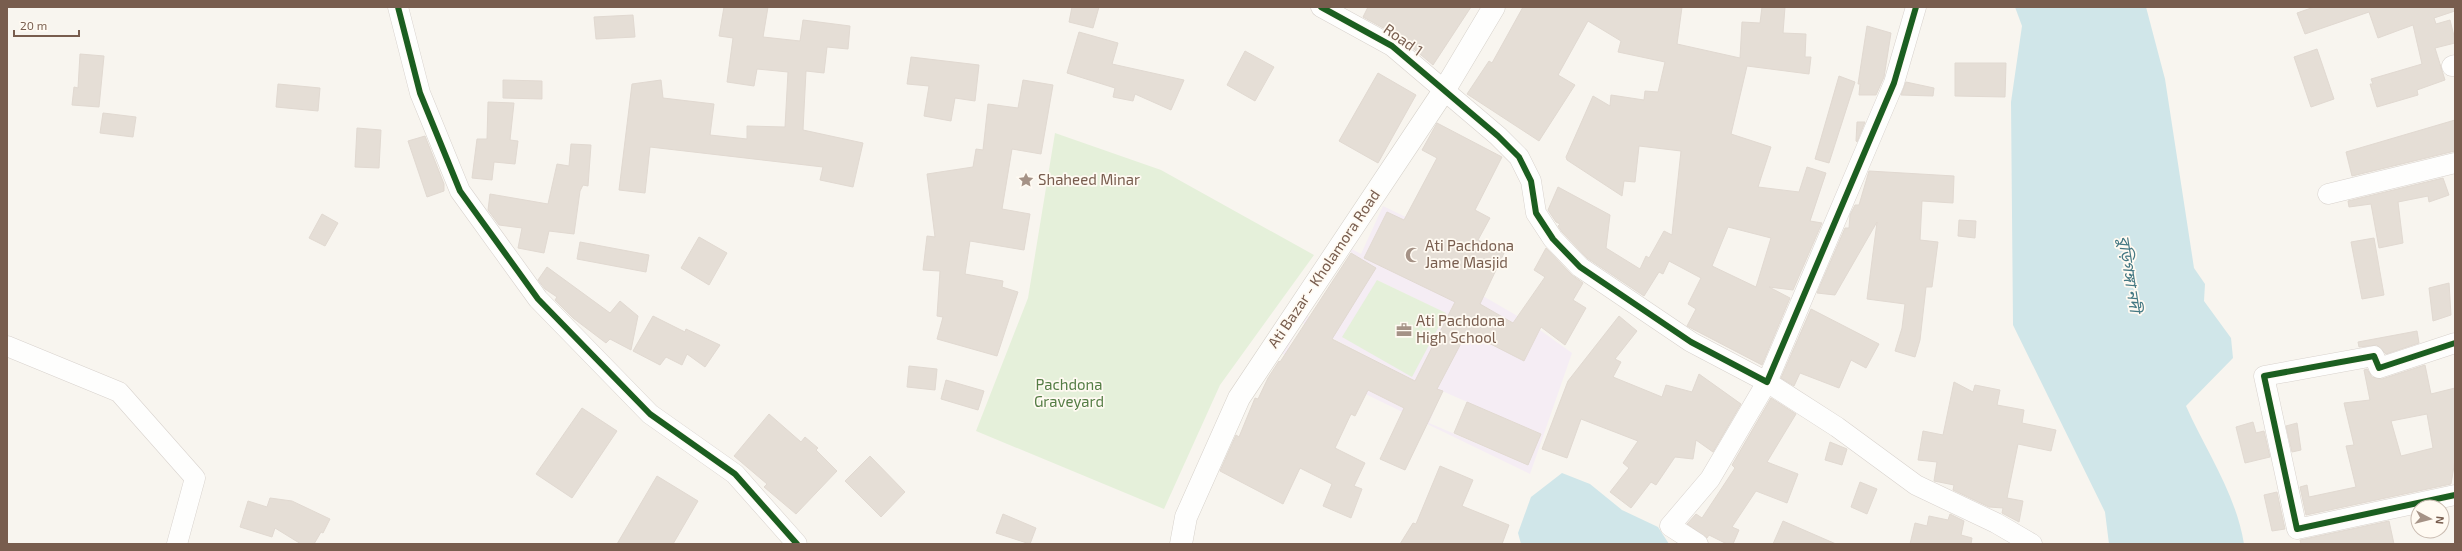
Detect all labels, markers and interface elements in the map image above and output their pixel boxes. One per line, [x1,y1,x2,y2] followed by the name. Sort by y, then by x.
[14,12,79,38] scale bar
[20,18,47,32] text: 20 m
[1380,19,1427,59] street label: Road 1
[1038,170,1140,188] place label: Shaheed Minar
[1017,171,1035,189] place icon: Shaheed Minar
[1263,186,1383,351] street label: Ati Bazar - Kholamora Road
[2114,234,2146,316] water label: বুড়িগঙ্গা নদী
[1425,236,1514,272] place label: Ati Pachdona Jame Masjid
[1404,246,1422,264] mosque icon: Ati Pachdona Jame Masjid
[1416,311,1505,346] place label: Ati Pachdona High School
[1395,321,1413,339] office icon: Ati Pachdona High School
[1034,375,1104,410] park label: Pachdona Graveyard
[2410,499,2450,539] north arrow
[2433,516,2447,525] text: N

